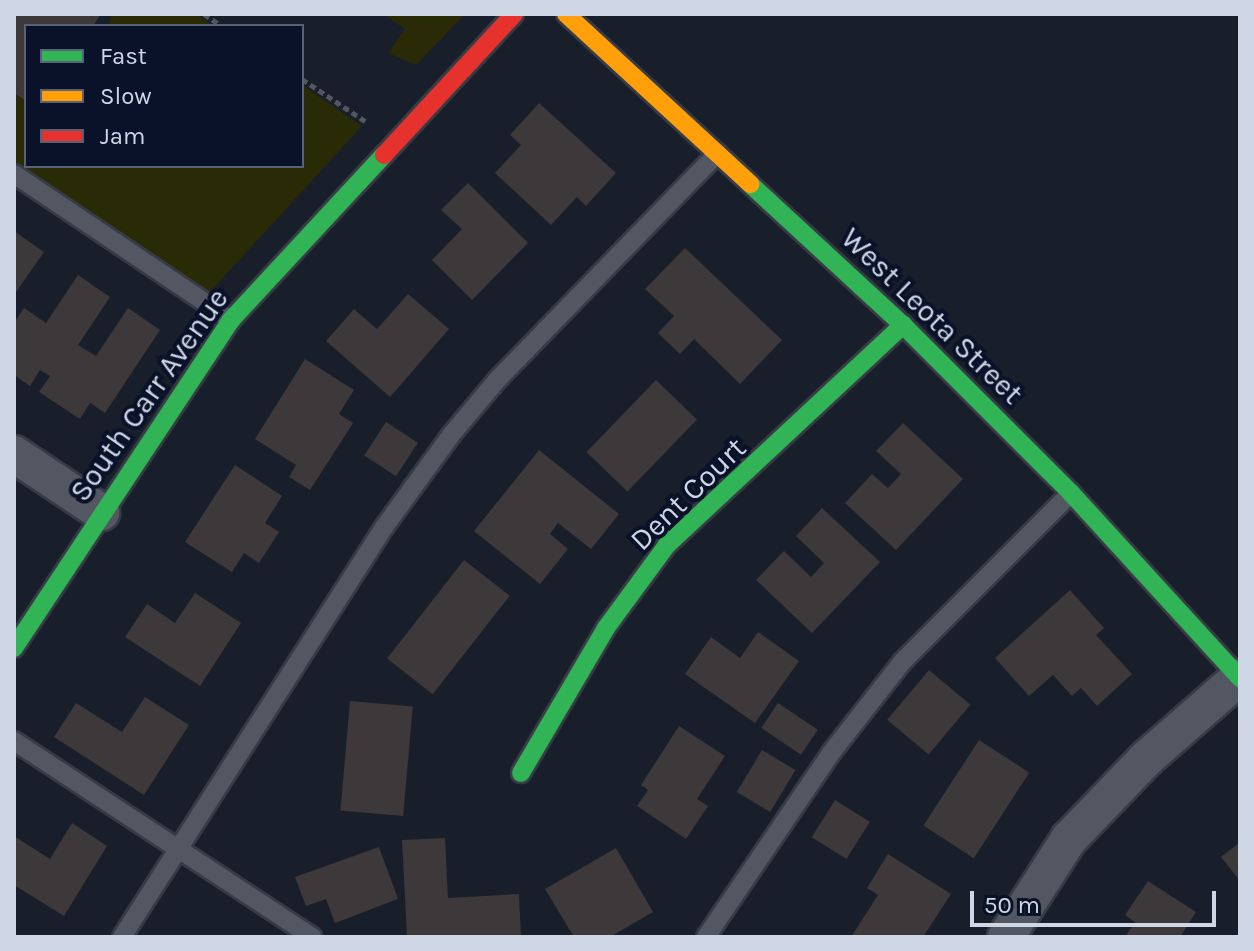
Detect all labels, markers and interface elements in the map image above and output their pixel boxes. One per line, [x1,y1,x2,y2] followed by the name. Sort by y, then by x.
[24,24,304,168] legend
[100,42,147,70] text: Fast
[100,82,152,110] text: Slow
[100,122,145,150] text: Jam
[834,220,1030,412] street label: West Leota Street
[62,282,236,508] street label: South Carr Avenue
[623,430,753,558] street label: Dent Court
[974,875,1220,925] scale bar
[984,891,1040,919] text: 50 m

